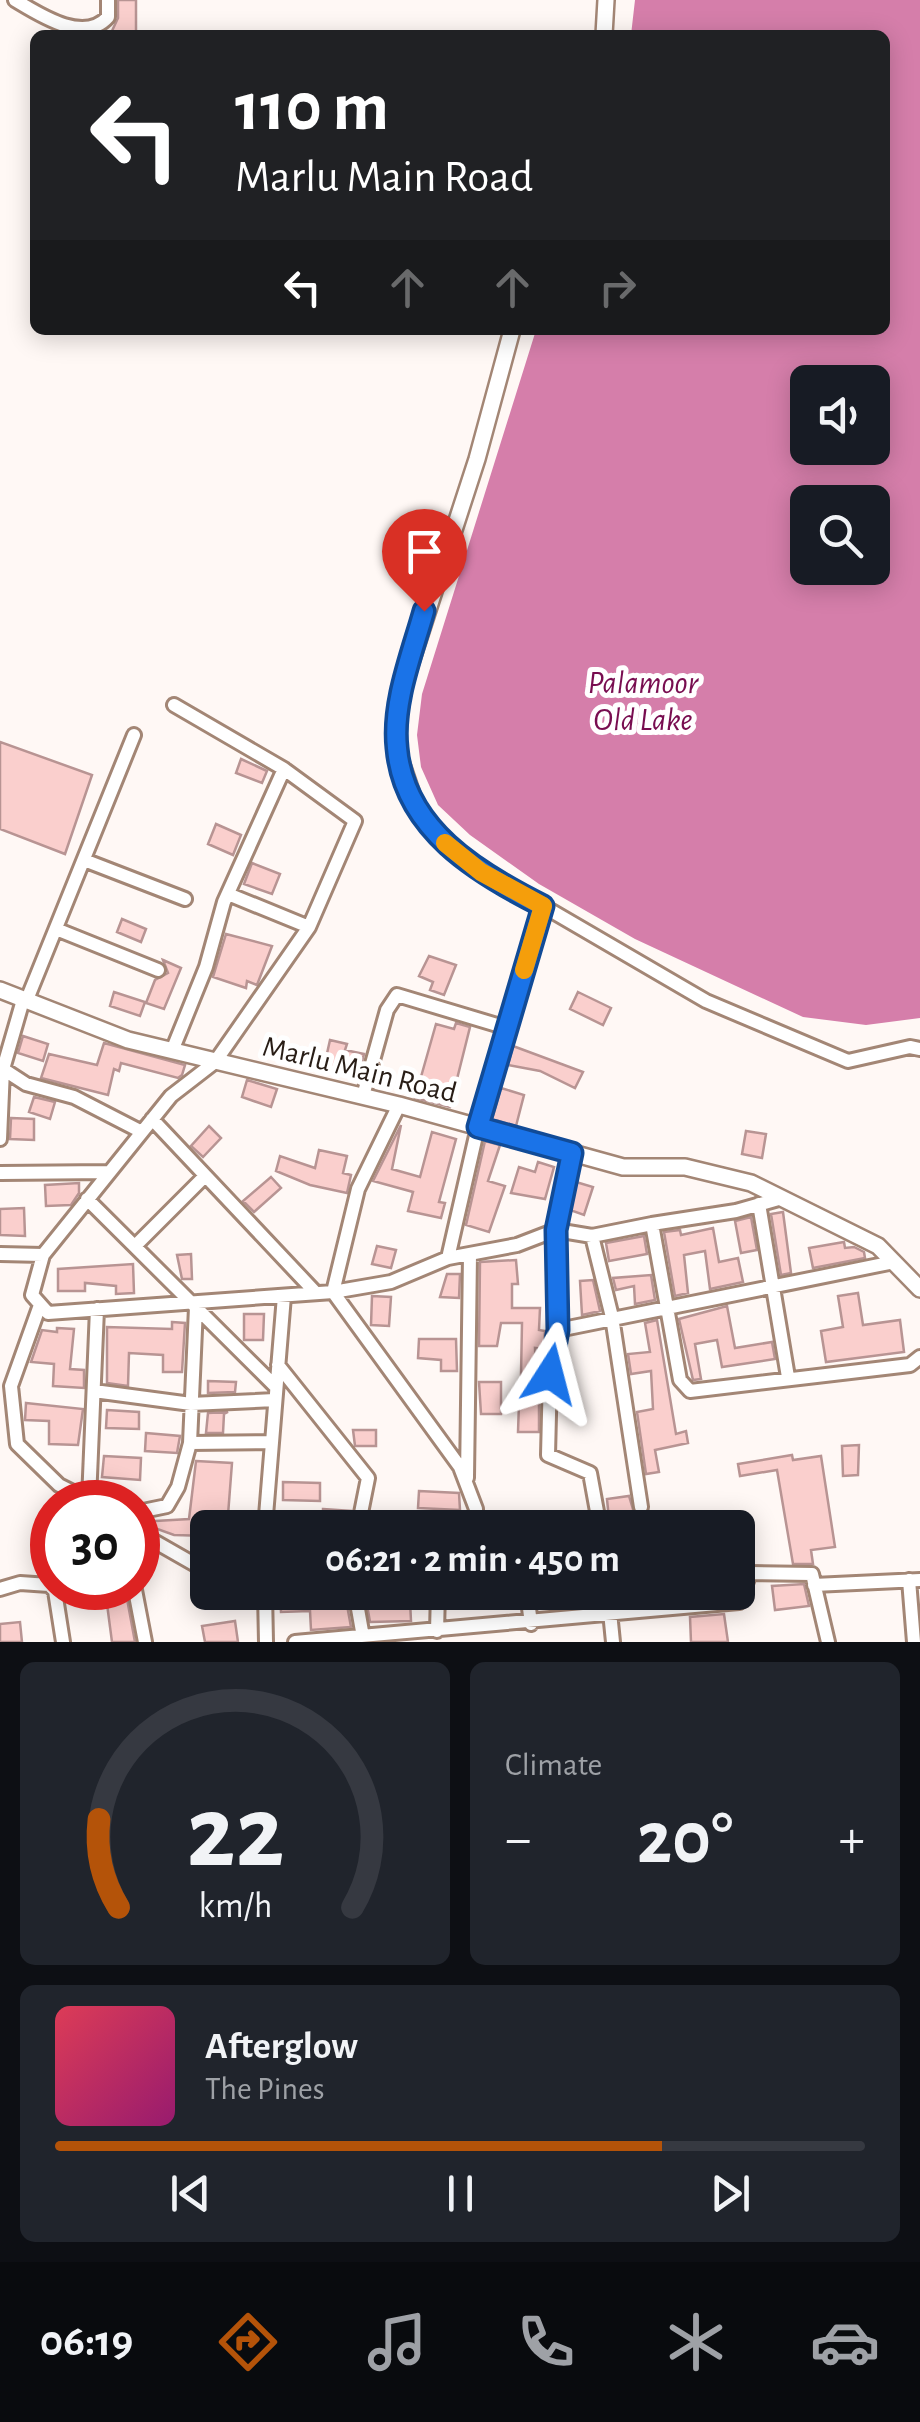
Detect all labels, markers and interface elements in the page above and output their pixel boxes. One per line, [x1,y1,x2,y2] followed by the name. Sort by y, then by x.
[70,70,200,200] icon: left
[235,73,389,143] text: 110 m
[235,155,533,200] text: Marlu Main Road
[275,260,330,315] icon: left
[380,260,435,315] icon: ahead
[485,260,540,315] icon: ahead
[590,260,645,315] icon: right
[790,365,890,585] map controls
[790,365,890,465] button: sound
[790,485,890,585] button: search
[382,509,467,612] pin
[397,524,452,579] icon: arrive
[588,667,700,736] water label: Palamoor Old Lake
[260,1031,460,1109] street label: Marlu Main Road
[498,1322,602,1426] position arrow
[30,1480,160,1610] speed limit sign: 30
[325,1541,620,1579] text: 06:21 · 2 min · 450 m
[505,1749,602,1781] text: Climate
[186,1782,284,1886] text: 22
[637,1802,733,1877] text: 20°
[505,1812,531,1867] text: −
[839,1812,865,1867] text: +
[198,1888,272,1924] text: km/h
[205,2028,358,2066] text: Afterglow
[205,2073,325,2105] text: The Pines
[163,2166,218,2221] icon: previous
[433,2166,488,2221] icon: pause
[703,2166,758,2221] icon: next
[213,2307,283,2377] icon: directions
[362,2307,432,2377] icon: music
[511,2307,581,2377] icon: phone
[661,2307,731,2377] icon: climate
[810,2307,880,2377] icon: car
[40,2319,133,2364] text: 06:19

